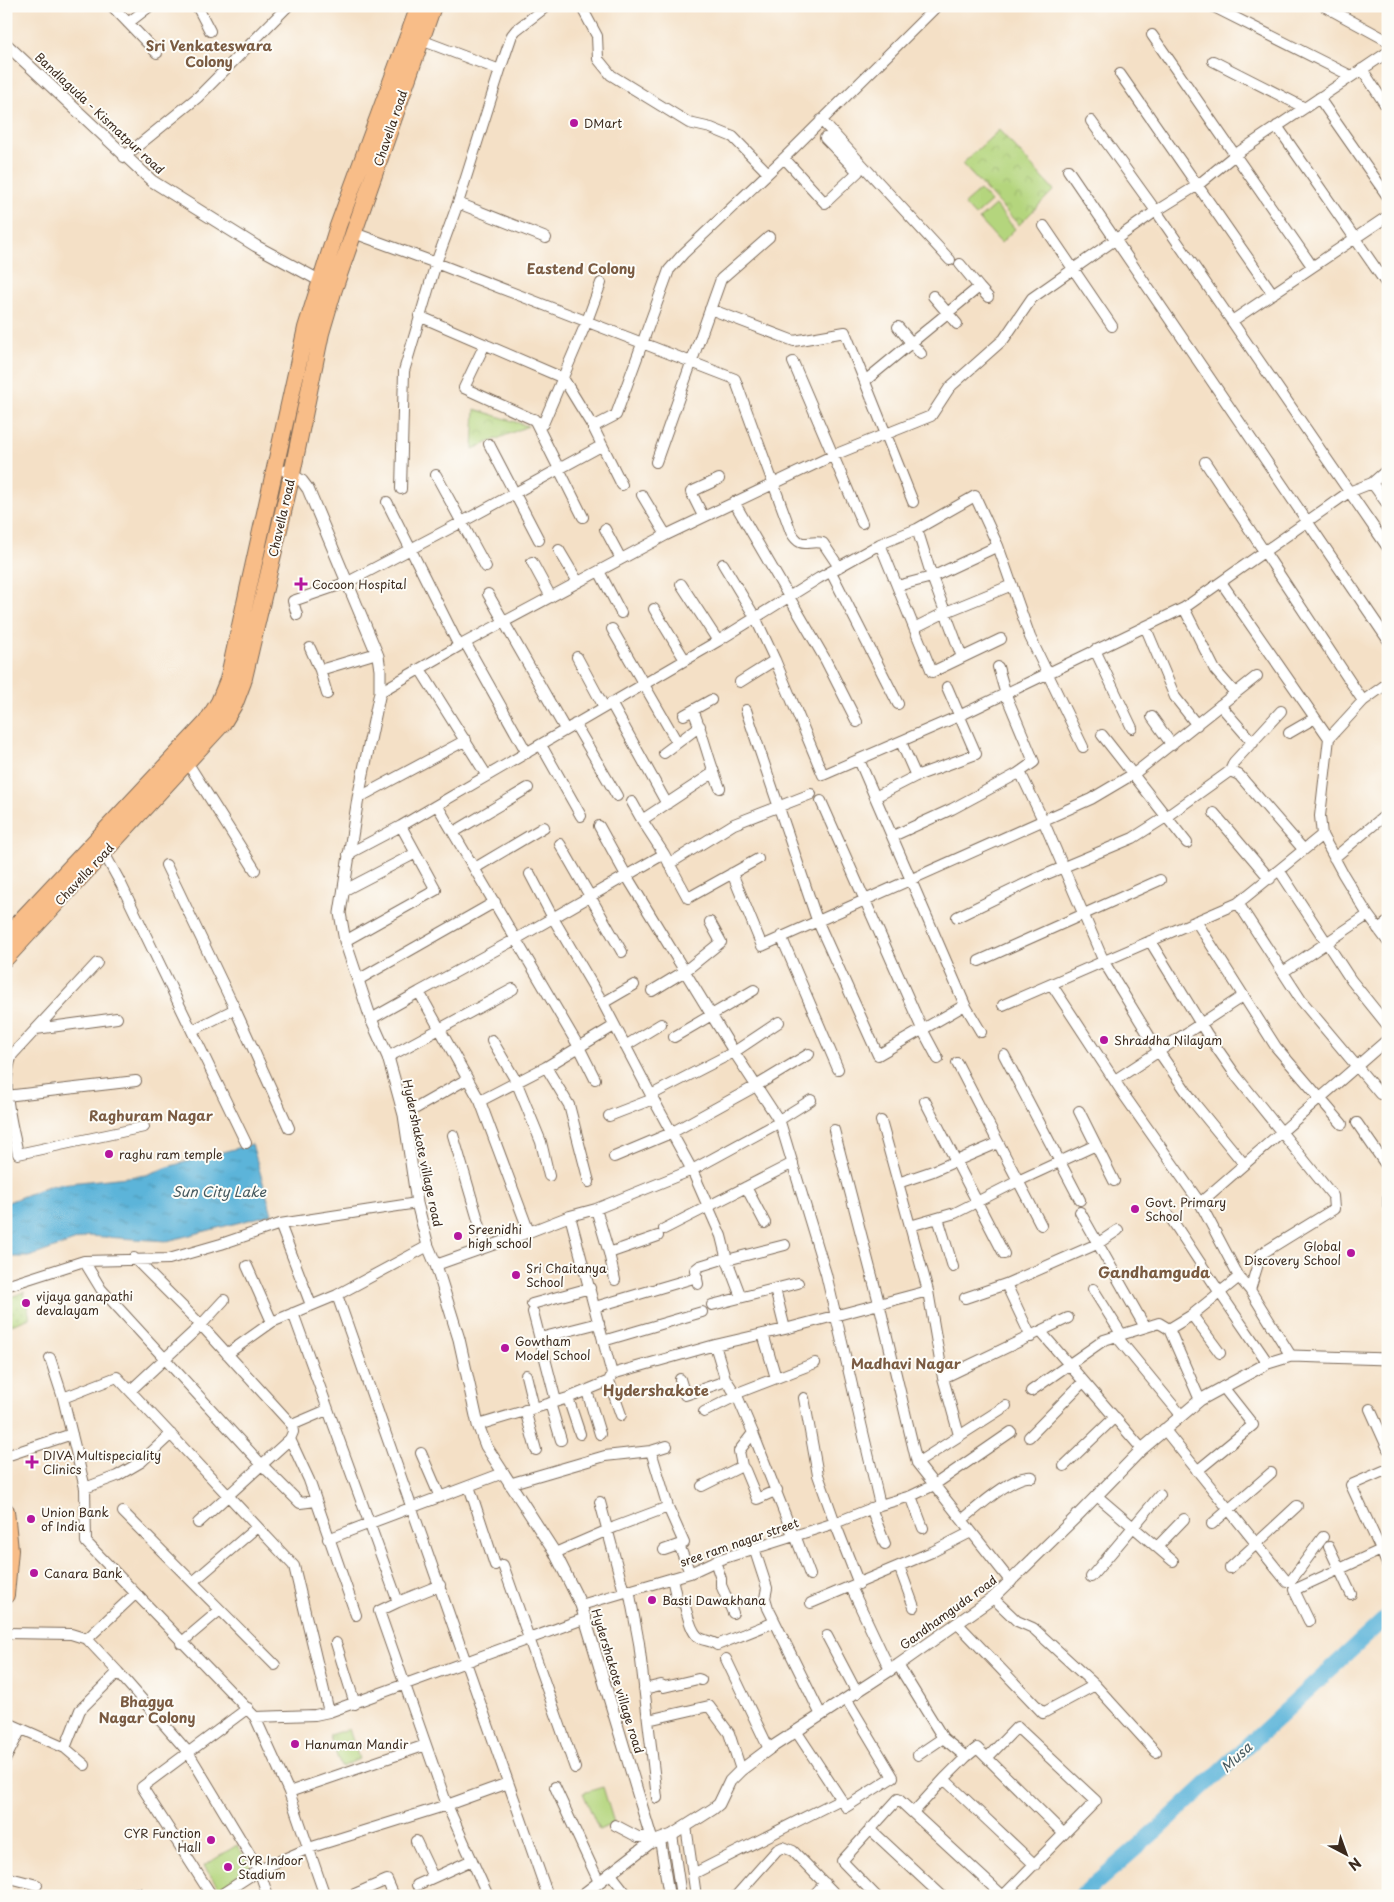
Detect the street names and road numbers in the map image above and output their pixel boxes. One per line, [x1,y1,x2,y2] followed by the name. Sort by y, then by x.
[31,48,169,178] street label: Bandlaguda - Kismatpur road
[369,87,411,169] street label: Chavella road
[263,477,299,559] street label: Chavella road
[50,839,118,909] street label: Chavella road
[399,1078,447,1228] street label: Hydershakote village road
[677,1513,801,1571] street label: sree ram nagar street
[896,1571,1000,1653] street label: Gandhamguda road
[587,1606,649,1756] street label: Hydershakote village road

